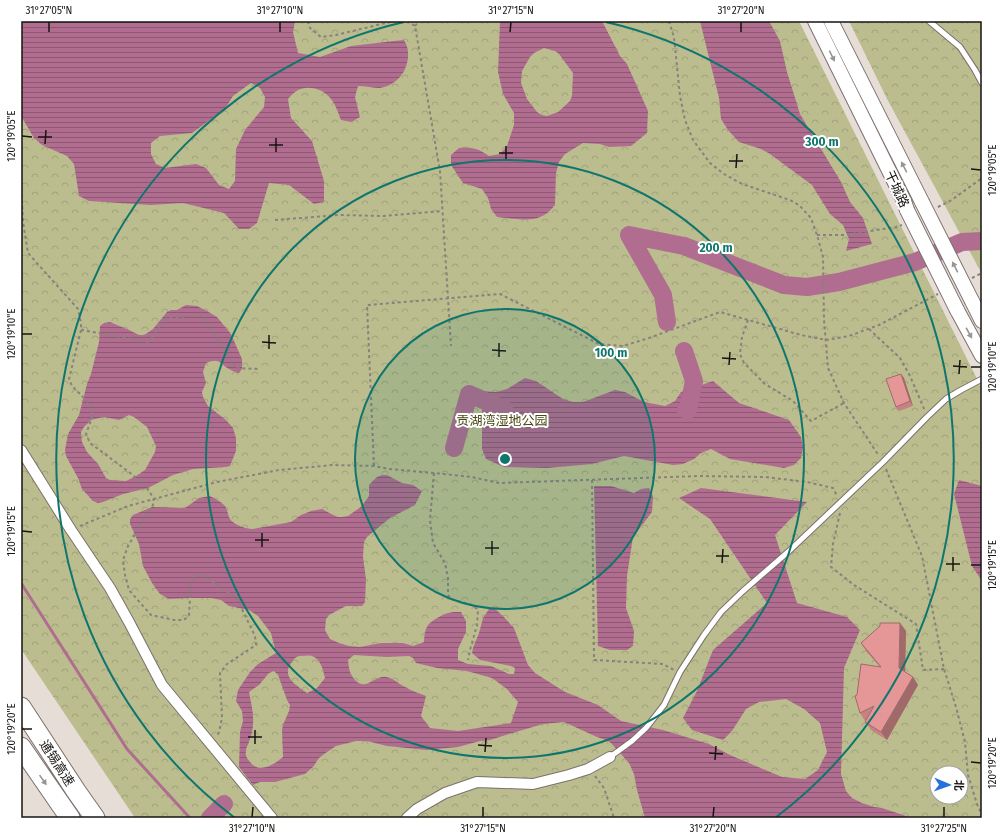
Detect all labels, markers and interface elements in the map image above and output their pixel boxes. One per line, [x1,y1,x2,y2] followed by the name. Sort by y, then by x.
[26,5,72,17] text: 31°27'05"N
[257,5,303,17] text: 31°27'10"N
[488,5,534,17] text: 31°27'15"N
[717,5,765,17] text: 31°27'20"N
[829,50,836,62] one-way arrow
[6,110,18,162] text: 120°19'05"E
[804,135,839,149] text: 300 m
[987,144,999,196] text: 120°19'05"E
[901,161,907,173] one-way arrow
[882,168,912,210] street label: 干城路
[699,241,733,255] text: 200 m
[951,261,958,272] one-way arrow
[6,308,18,360] text: 120°19'10"E
[966,327,973,339] one-way arrow
[987,341,999,393] text: 120°19'10"E
[595,346,627,360] text: 100 m
[456,413,548,428] park label: 贡湖湾湿地公园
[498,452,512,466] centre of rings
[6,506,18,556] text: 120°19'15"E
[987,540,999,590] text: 120°19'15"E
[6,703,18,755] text: 120°19'20"E
[37,737,77,789] street label: 通锡高速
[987,737,999,789] text: 120°19'20"E
[929,765,969,805] north arrow
[39,774,47,785] one-way arrow
[952,780,965,791] text: 北
[229,823,275,835] text: 31°27'10"N
[460,823,506,835] text: 31°27'15"N
[689,823,737,835] text: 31°27'20"N
[921,823,967,835] text: 31°27'25"N

